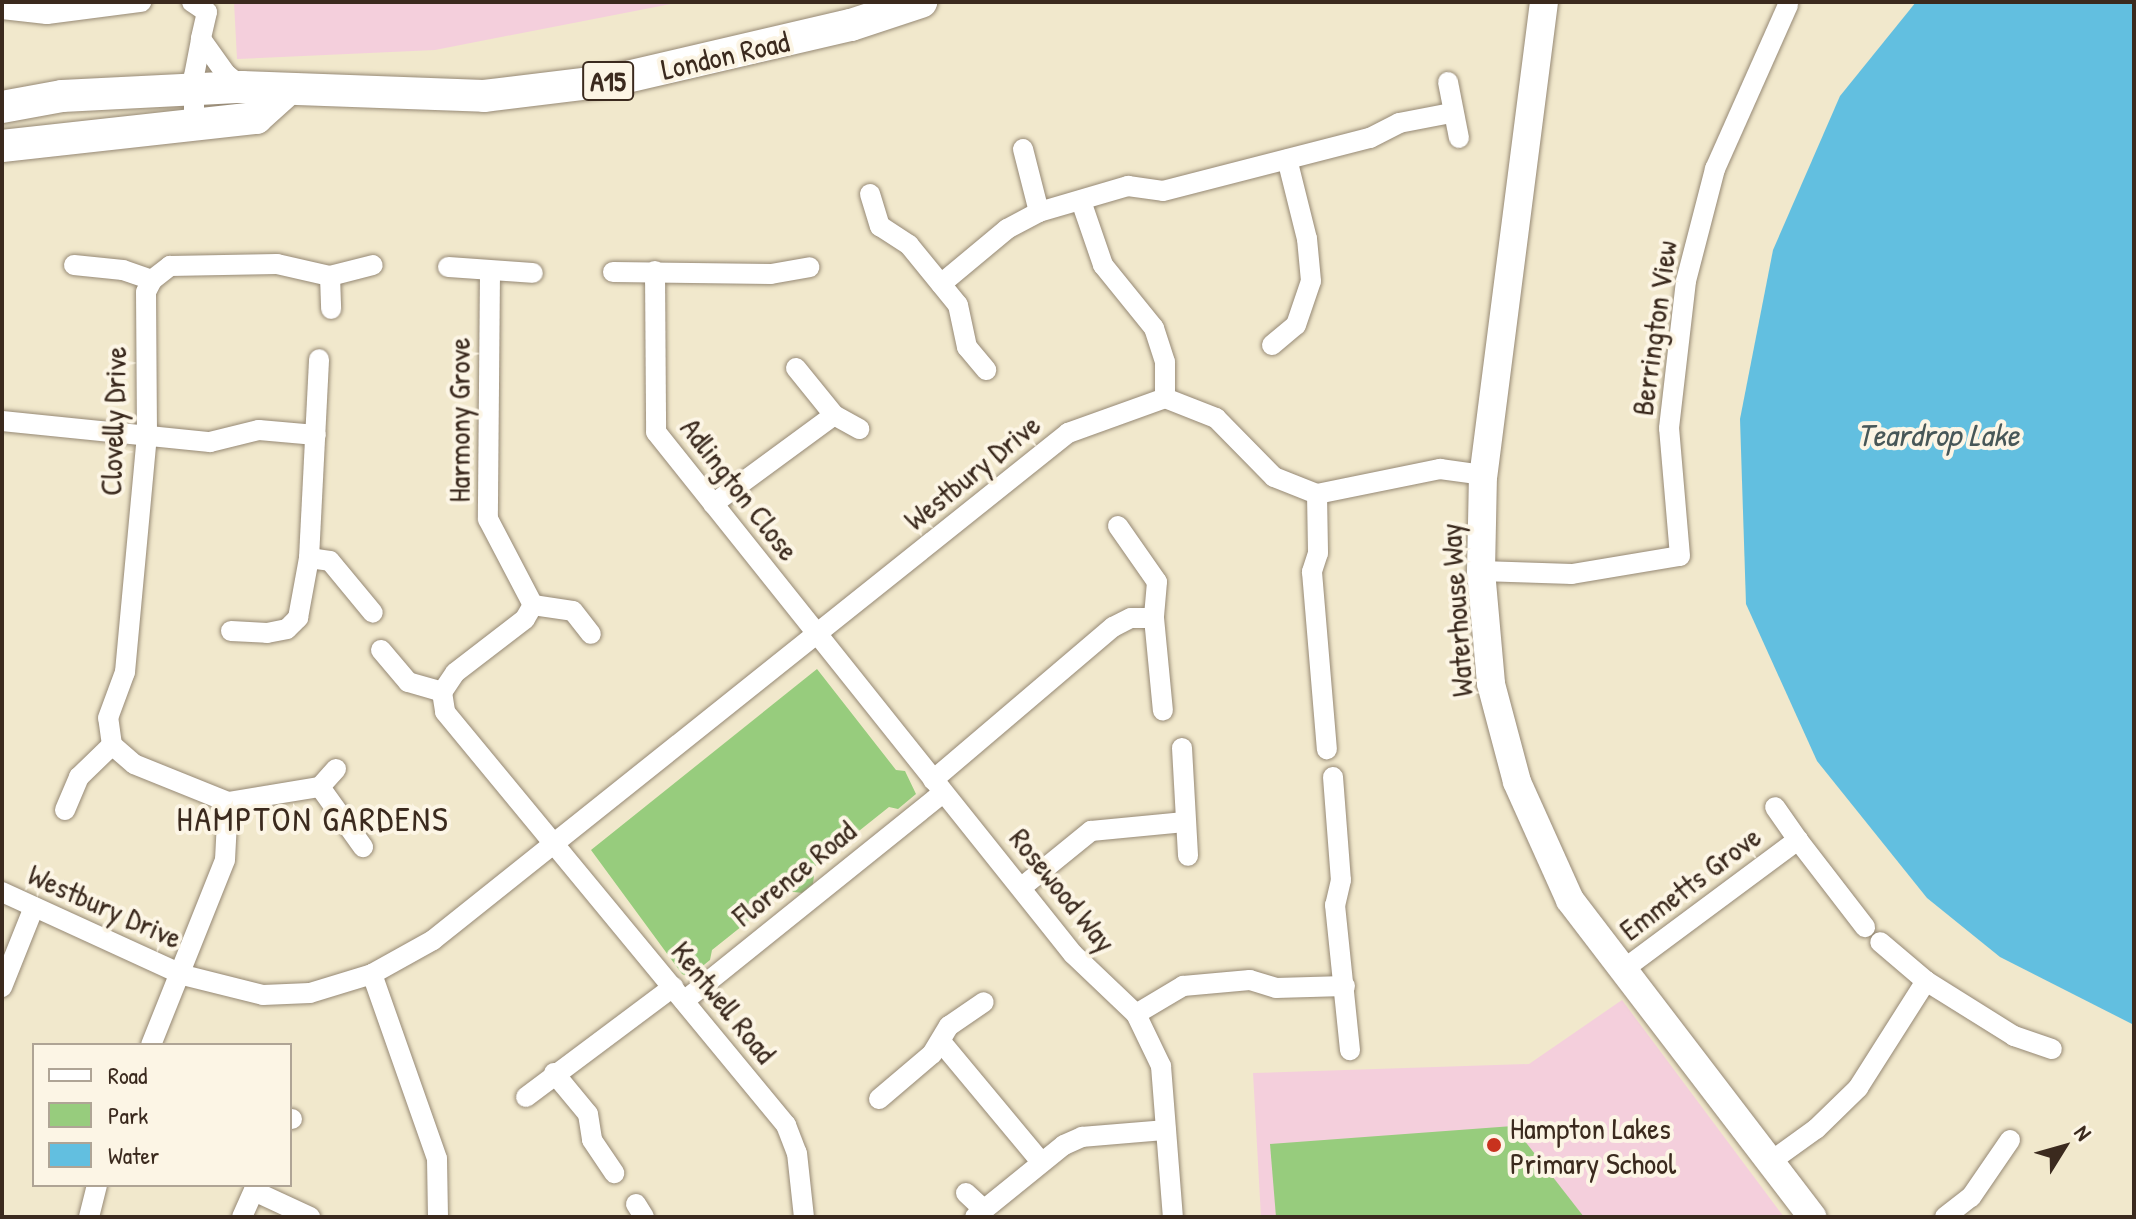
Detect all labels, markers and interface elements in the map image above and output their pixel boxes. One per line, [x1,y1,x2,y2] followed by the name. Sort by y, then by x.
[658,23,792,87] street label: London Road
[582,57,634,105] road number: A15
[1624,238,1684,418] street label: Berrington View
[441,338,477,502] street label: Harmony Grove
[92,346,134,496] street label: Clovelly Drive
[897,406,1047,538] street label: Westbury Drive
[673,411,807,567] street label: Adlington Close
[1857,416,2019,454] water label: Teardrop Lake
[1432,522,1480,698] street label: Waterhouse Way
[176,800,450,840] district label: HAMPTON GARDENS
[725,812,863,934] street label: Florence Road
[1612,818,1768,948] street label: Emmetts Grove
[1002,821,1124,959] street label: Rosewood Way
[23,856,187,956] street label: Westbury Drive
[664,934,784,1070] street label: Kentwell Road
[32,1043,292,1187] legend
[108,1059,147,1091] text: Road
[108,1099,148,1131] text: Park
[2024,1107,2104,1187] north arrow
[1510,1110,1676,1180] place label: Hampton Lakes Primary School
[2068,1119,2099,1146] text: N
[1485,1136,1503,1154] marker: Hampton Lakes Primary School
[108,1139,159,1171] text: Water

